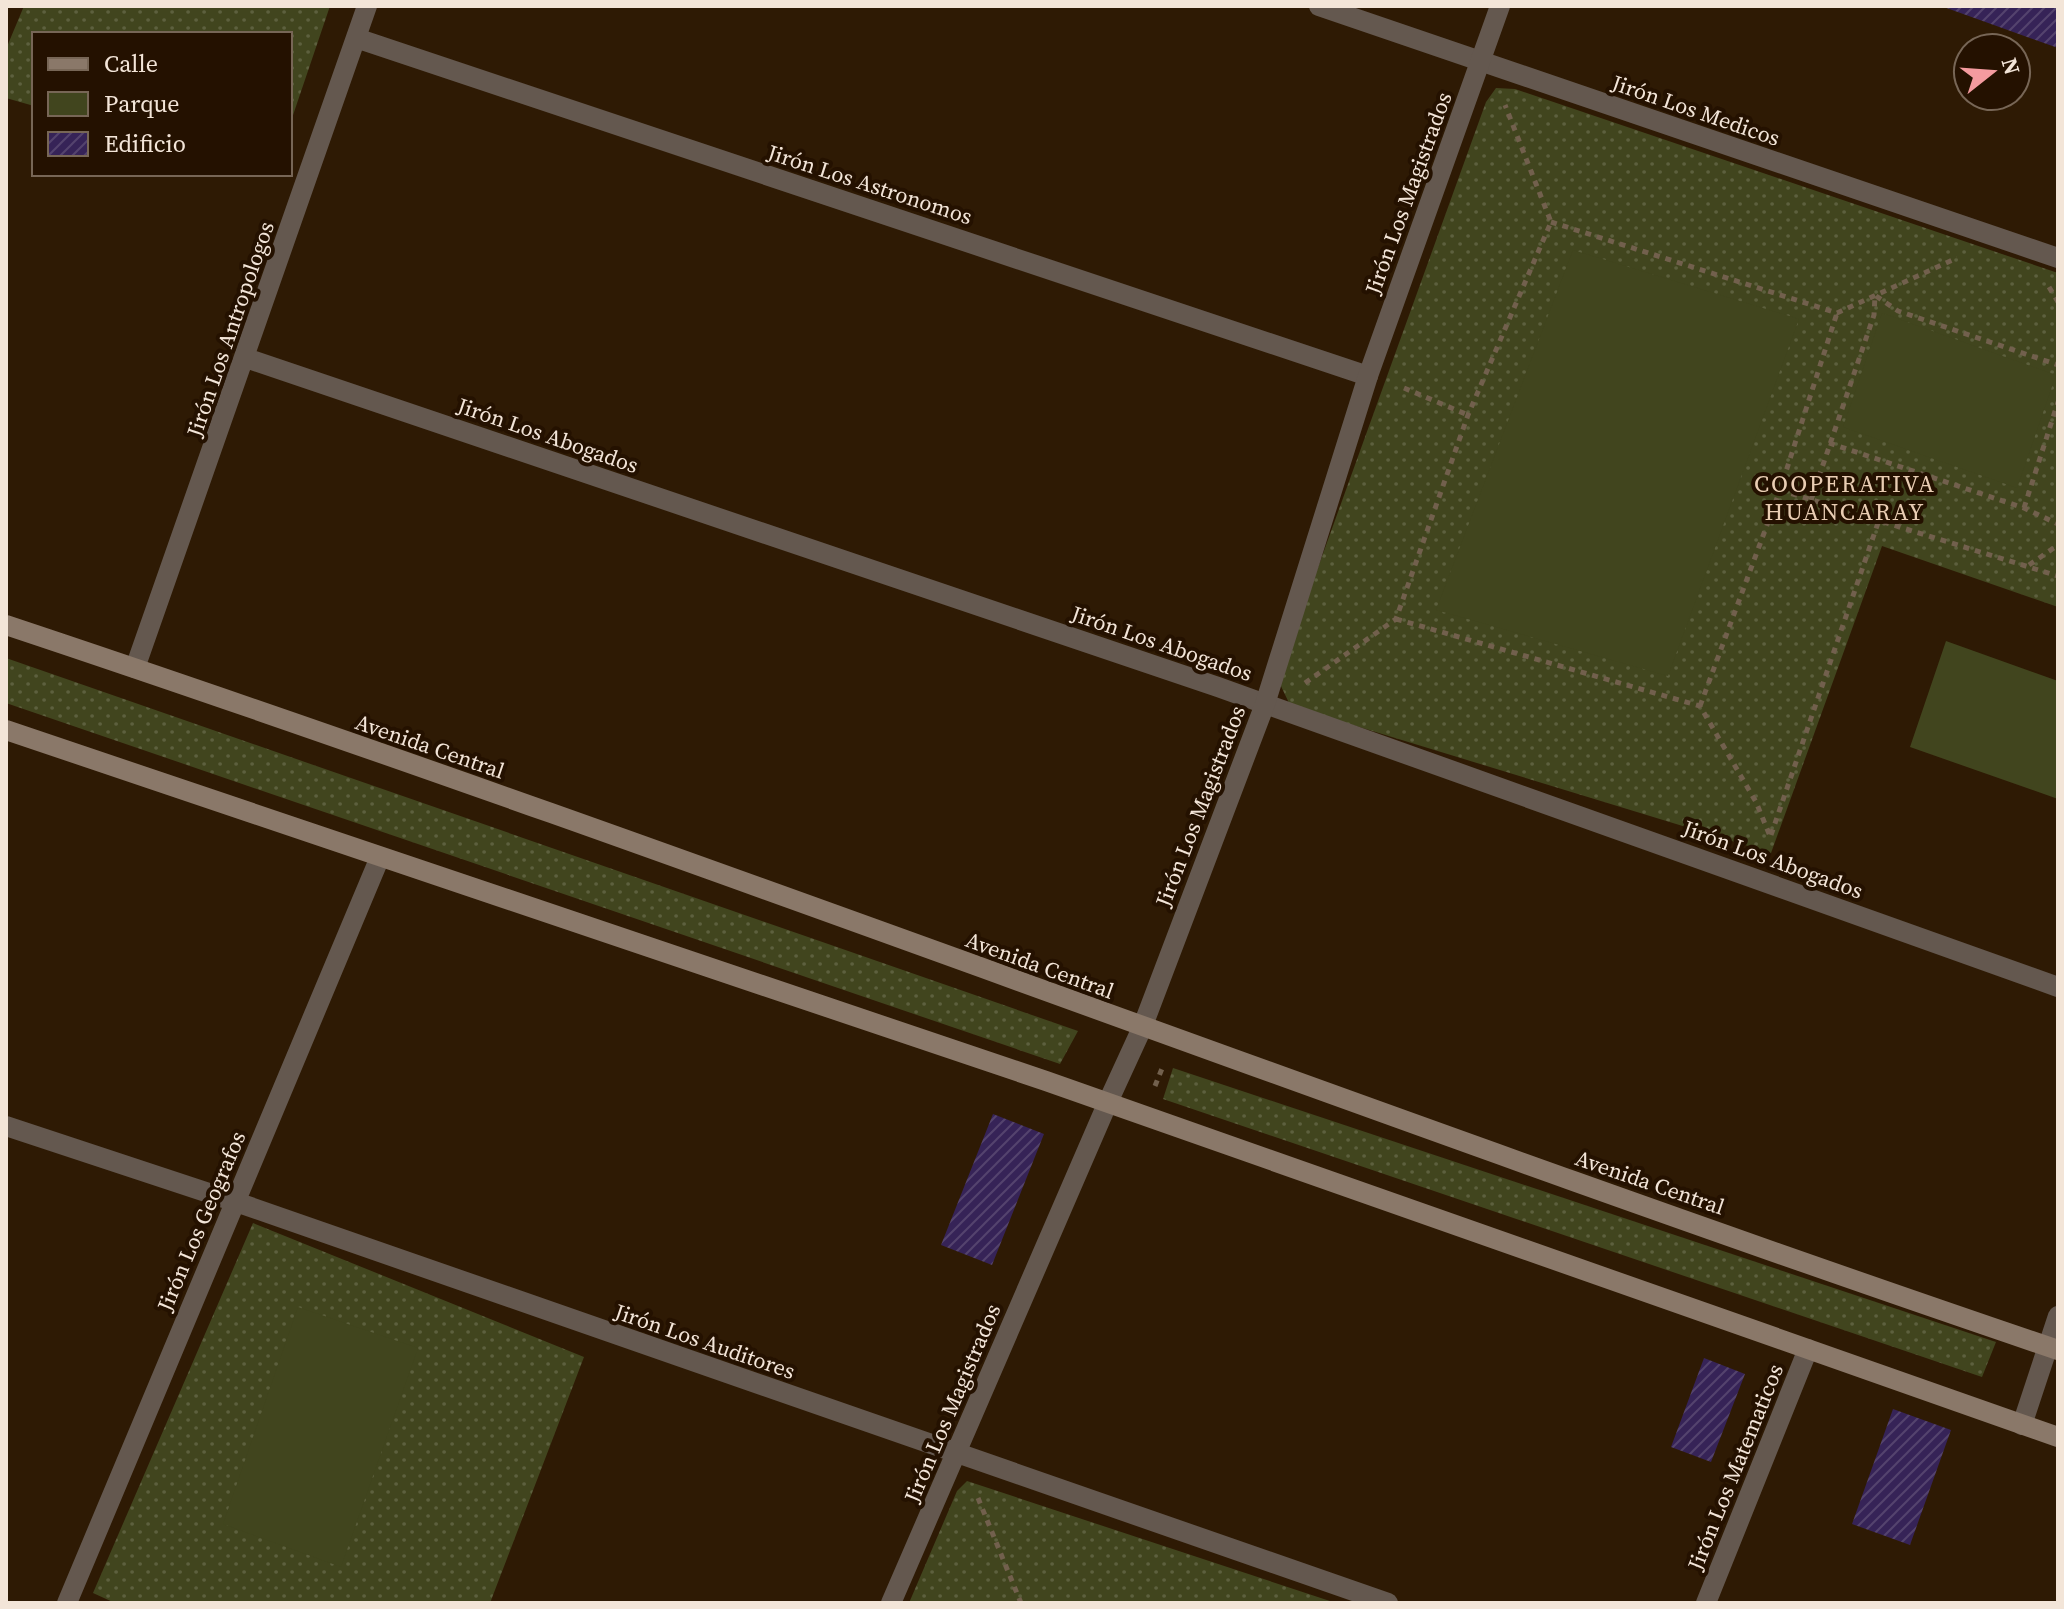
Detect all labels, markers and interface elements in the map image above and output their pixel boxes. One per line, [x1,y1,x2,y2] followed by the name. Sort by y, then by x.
[32,32,292,176] legend
[1952,32,2032,112] north arrow
[104,47,158,80] text: Calle
[1994,54,2028,78] text: N
[1607,67,1784,153] street label: Jirón Los Medicos
[104,87,180,120] text: Parque
[1357,88,1459,299] street label: Jirón Los Magistrados
[104,127,186,160] text: Edificio
[763,136,976,231] street label: Jirón Los Astronomos
[179,217,281,442] street label: Jirón Los Antropologos
[452,390,643,480] street label: Jirón Los Abogados
[1754,467,1936,528] district label: COOPERATIVA HUANCARAY
[1066,598,1257,688] street label: Jirón Los Abogados
[1147,701,1252,912] street label: Jirón Los Magistrados
[351,706,509,786] street label: Avenida Central
[1678,812,1867,906] street label: Jirón Los Abogados
[962,924,1118,1006] street label: Avenida Central
[149,1126,253,1317] street label: Jirón Los Geografos
[1571,1142,1729,1222] street label: Avenida Central
[610,1296,799,1386] street label: Jirón Los Auditores
[896,1299,1008,1508] street label: Jirón Los Magistrados
[1679,1359,1790,1576] street label: Jirón Los Matematicos

